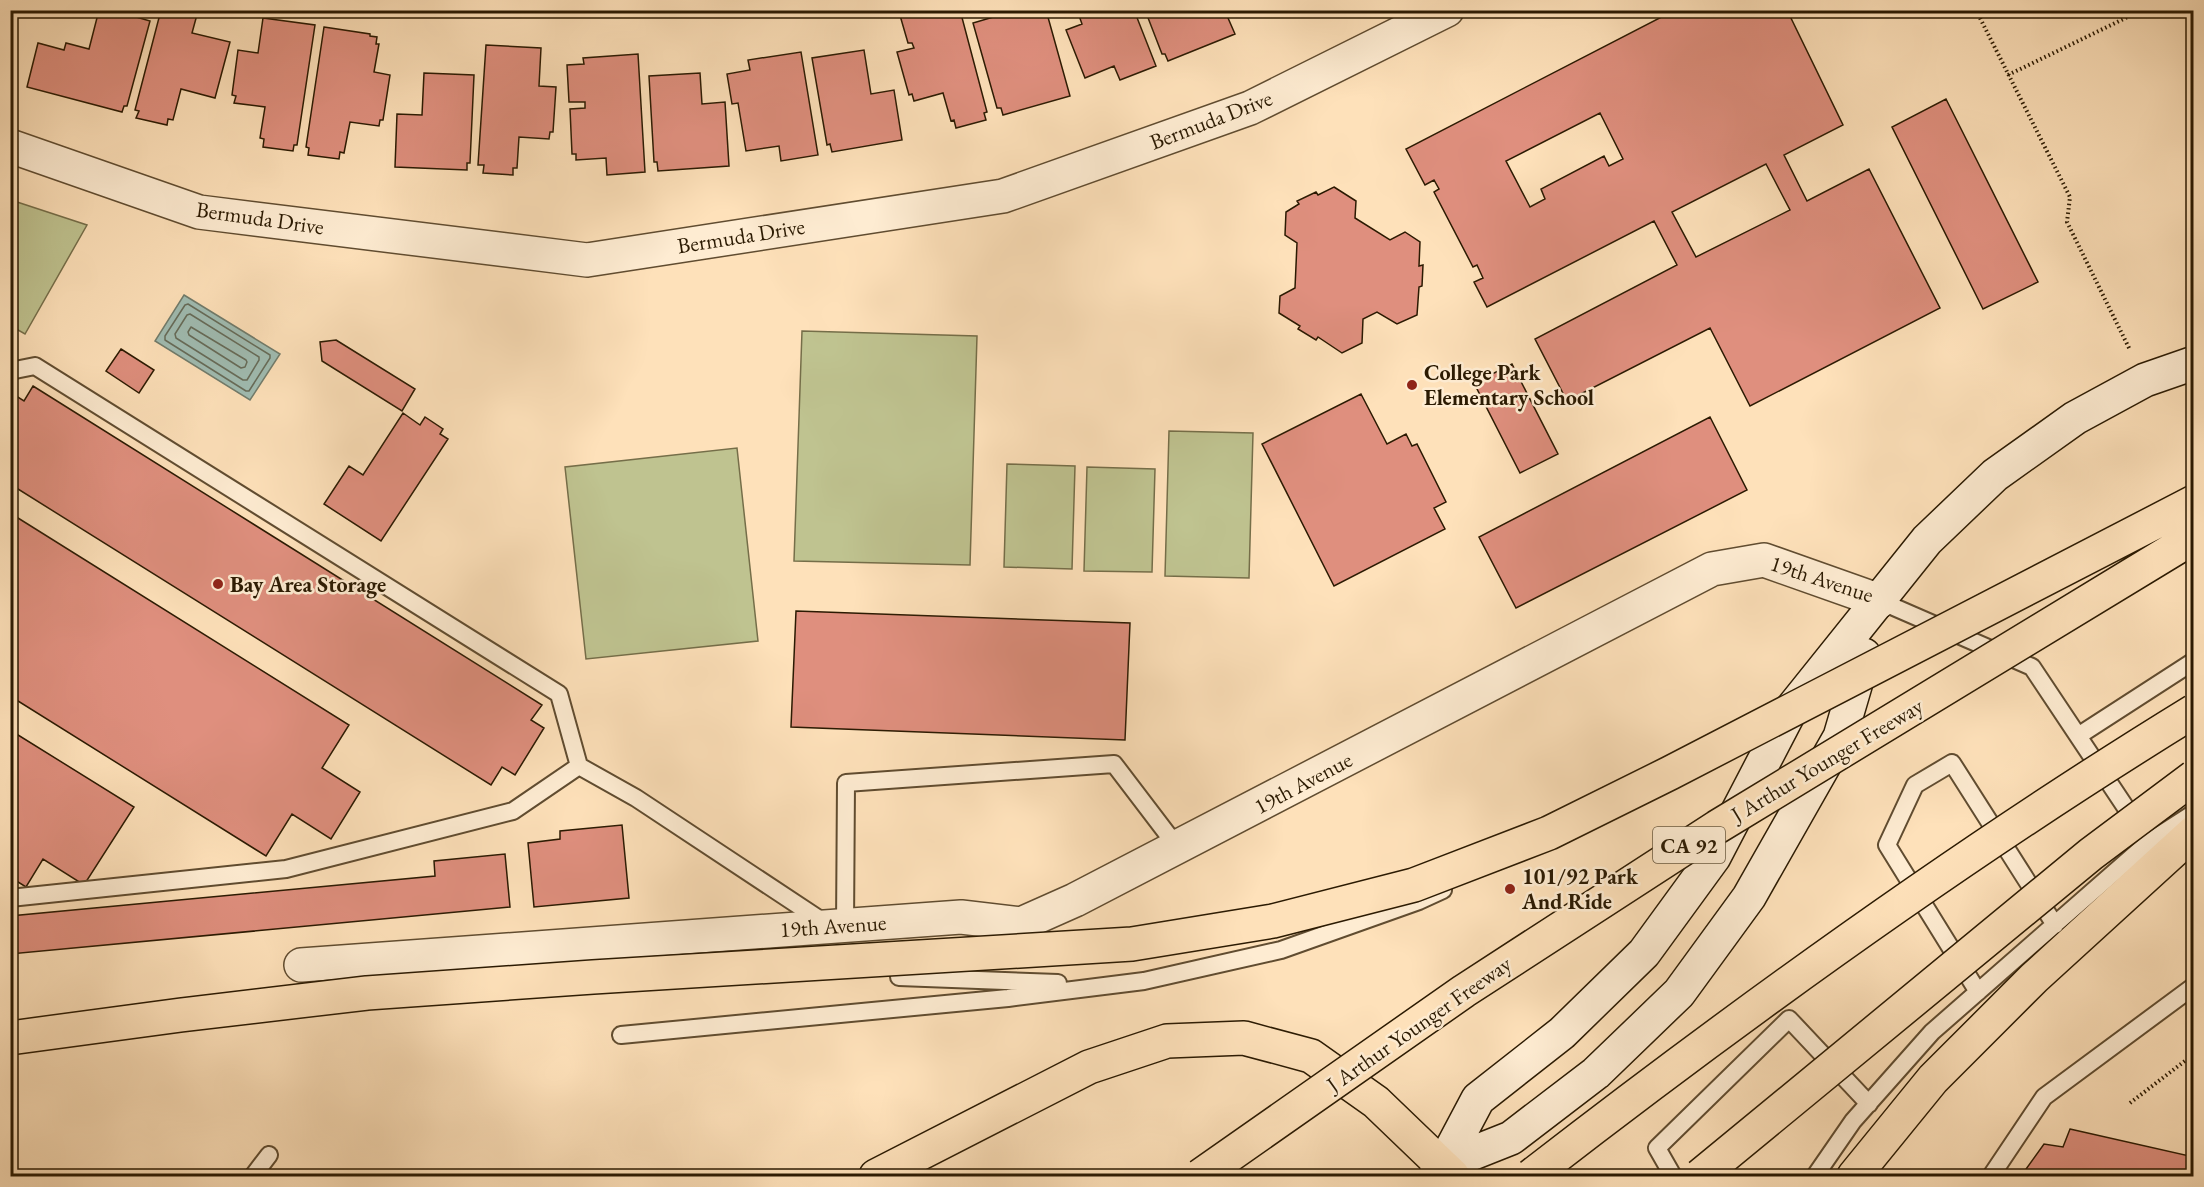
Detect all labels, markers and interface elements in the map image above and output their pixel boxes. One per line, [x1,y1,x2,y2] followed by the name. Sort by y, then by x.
[1146,83,1277,157] street label: Bermuda Drive
[194,195,326,241] street label: Bermuda Drive
[675,212,807,260] street label: Bermuda Drive
[1424,358,1594,412] place label: College Park Elementary School
[1405,378,1419,392] marker: College Park Elementary School
[1767,549,1878,609] street label: 19th Avenue
[230,570,386,599] place label: Bay Area Storage
[211,577,225,591] marker: Bay Area Storage
[1724,691,1929,830] street label: J Arthur Younger Freeway
[1249,745,1357,821] street label: 19th Avenue
[1653,827,1725,863] road number: CA 92
[1521,862,1639,916] place label: 101/92 Park And Ride
[1503,882,1517,896] marker: 101/92 Park And Ride
[779,908,888,944] street label: 19th Avenue
[1319,949,1517,1100] street label: J Arthur Younger Freeway

